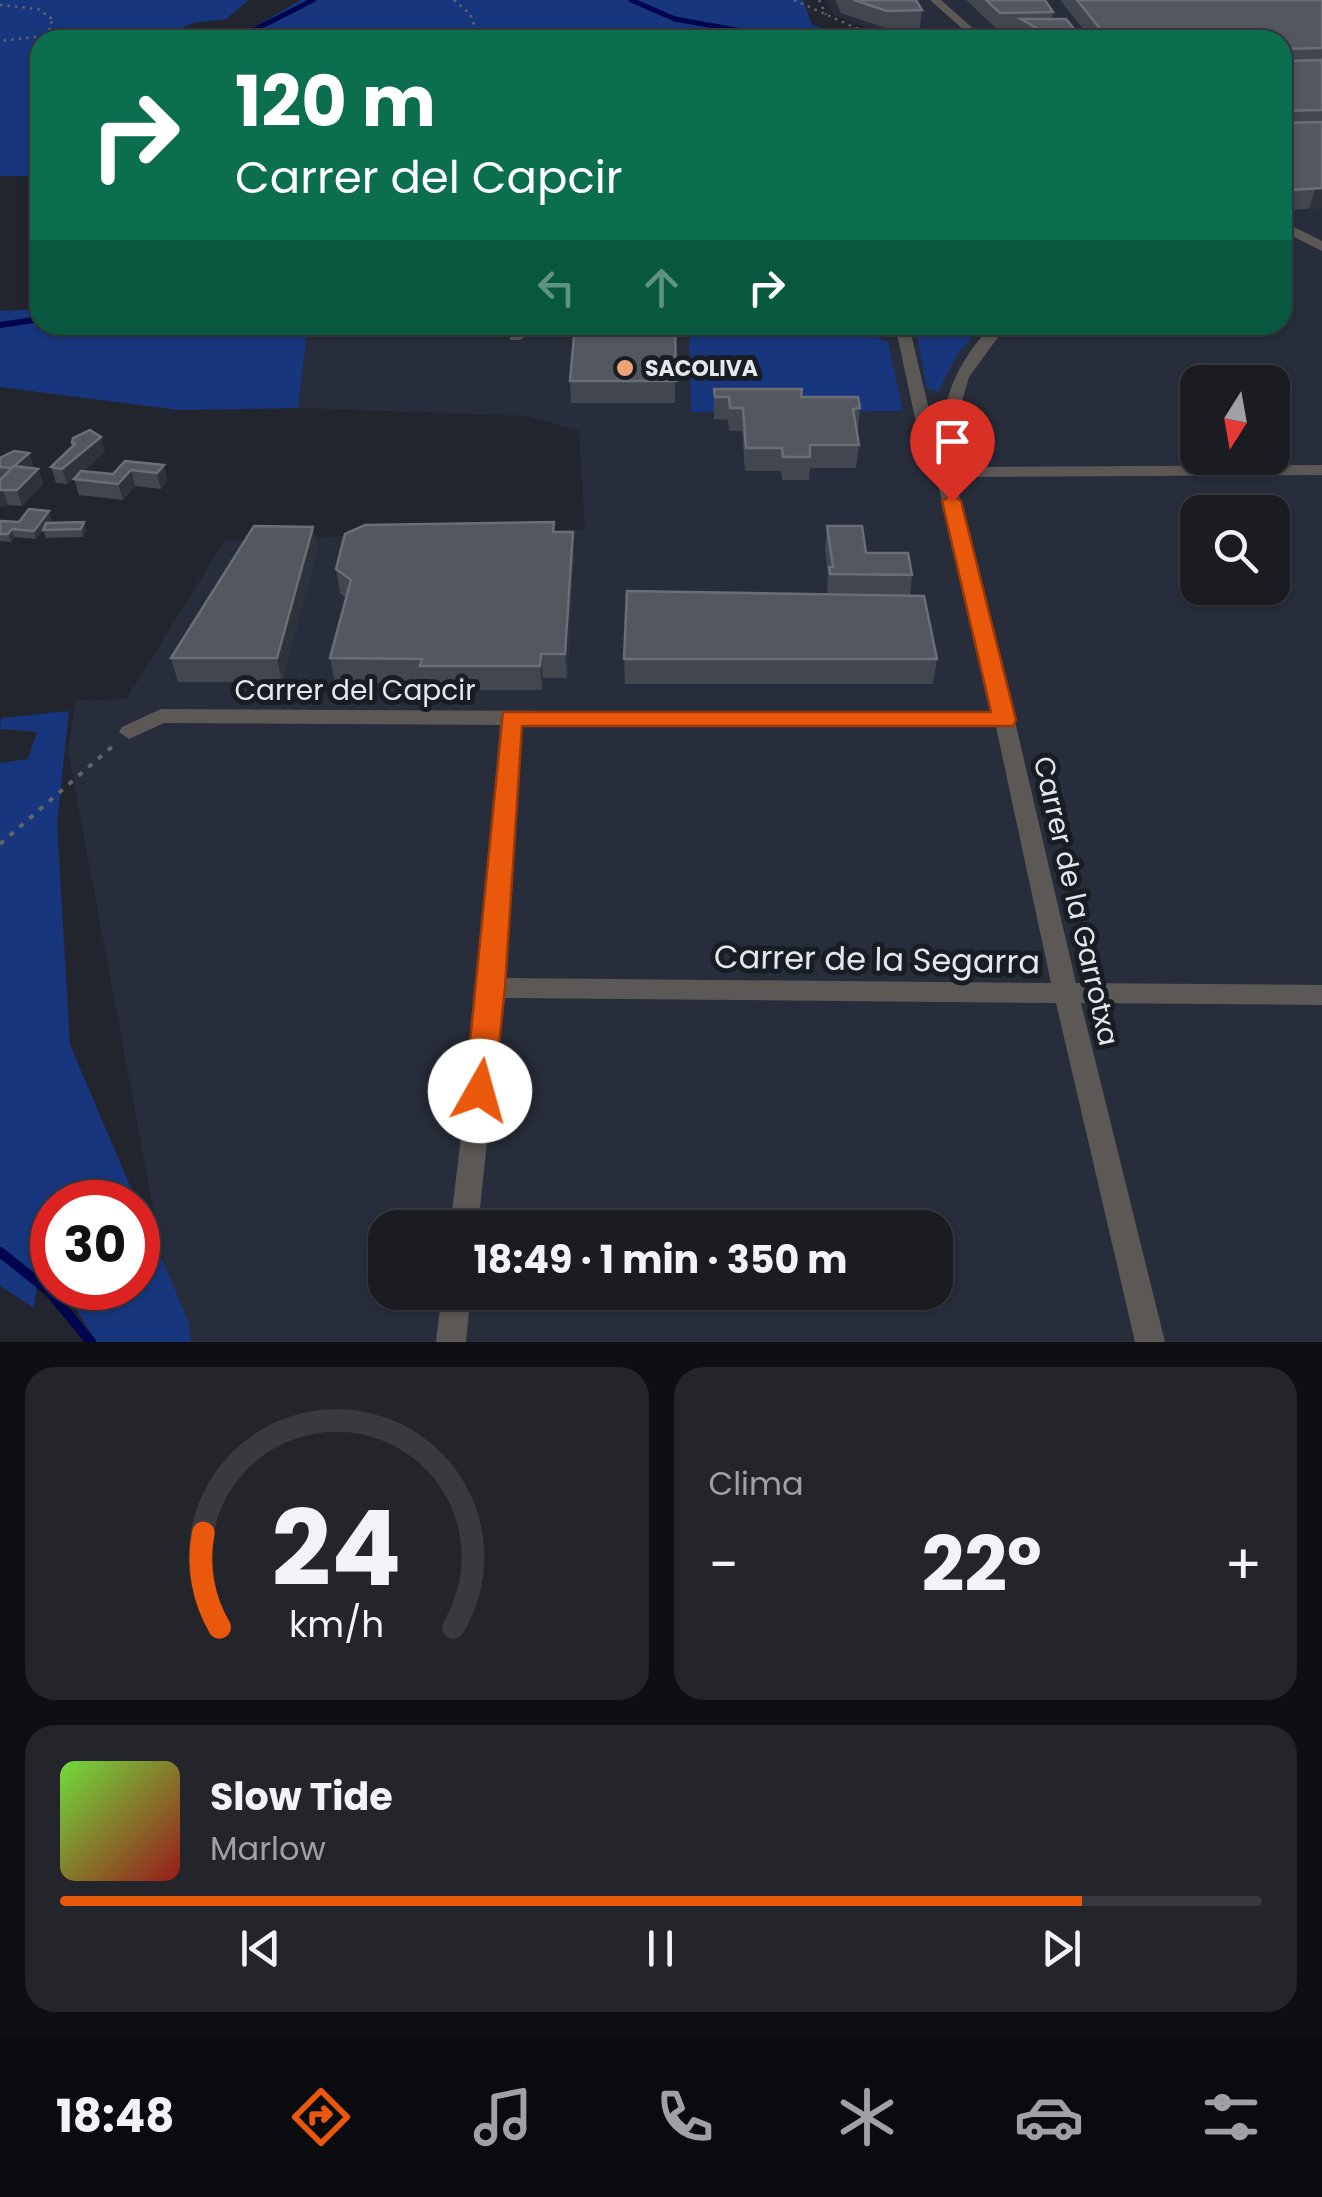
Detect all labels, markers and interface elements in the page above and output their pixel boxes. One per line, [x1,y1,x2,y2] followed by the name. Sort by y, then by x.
[235,52,436,151] text: 120 m
[70,70,200,200] icon: right
[235,146,623,209] text: Carrer del Capcir
[529,260,584,315] icon: left
[634,260,689,315] icon: ahead
[739,260,794,315] icon: right
[645,353,758,384] place label: SACOLIVA
[614,357,636,379] marker: SACOLIVA
[1180,365,1290,475] north arrow
[1180,365,1290,605] map controls
[910,399,995,502] pin
[925,414,980,469] icon: arrive
[1180,495,1290,605] button: search
[234,671,476,710] street label: Carrer del Capcir
[1024,752,1128,1050] street label: Carrer de la Garrotxa
[714,934,1040,984] street label: Carrer de la Segarra
[428,1039,532,1143] position arrow
[30,1180,160,1310] speed limit sign: 30
[474,1233,847,1286] text: 18:49 · 1 min · 350 m
[709,1461,804,1506] text: Clima
[272,1476,402,1621] text: 24
[921,1512,1042,1617] text: 22°
[709,1526,739,1603] text: −
[1224,1526,1262,1603] text: +
[289,1599,384,1650] text: km/h
[210,1770,393,1823] text: Slow Tide
[210,1826,326,1871] text: Marlow
[233,1921,288,1976] icon: previous
[633,1921,688,1976] icon: pause
[1034,1921,1089,1976] icon: next
[286,2082,356,2152] icon: directions
[468,2082,538,2152] icon: music
[650,2082,720,2152] icon: phone
[832,2082,902,2152] icon: climate
[1014,2082,1084,2152] icon: car
[1196,2082,1266,2152] icon: filters
[56,2085,174,2148] text: 18:48

